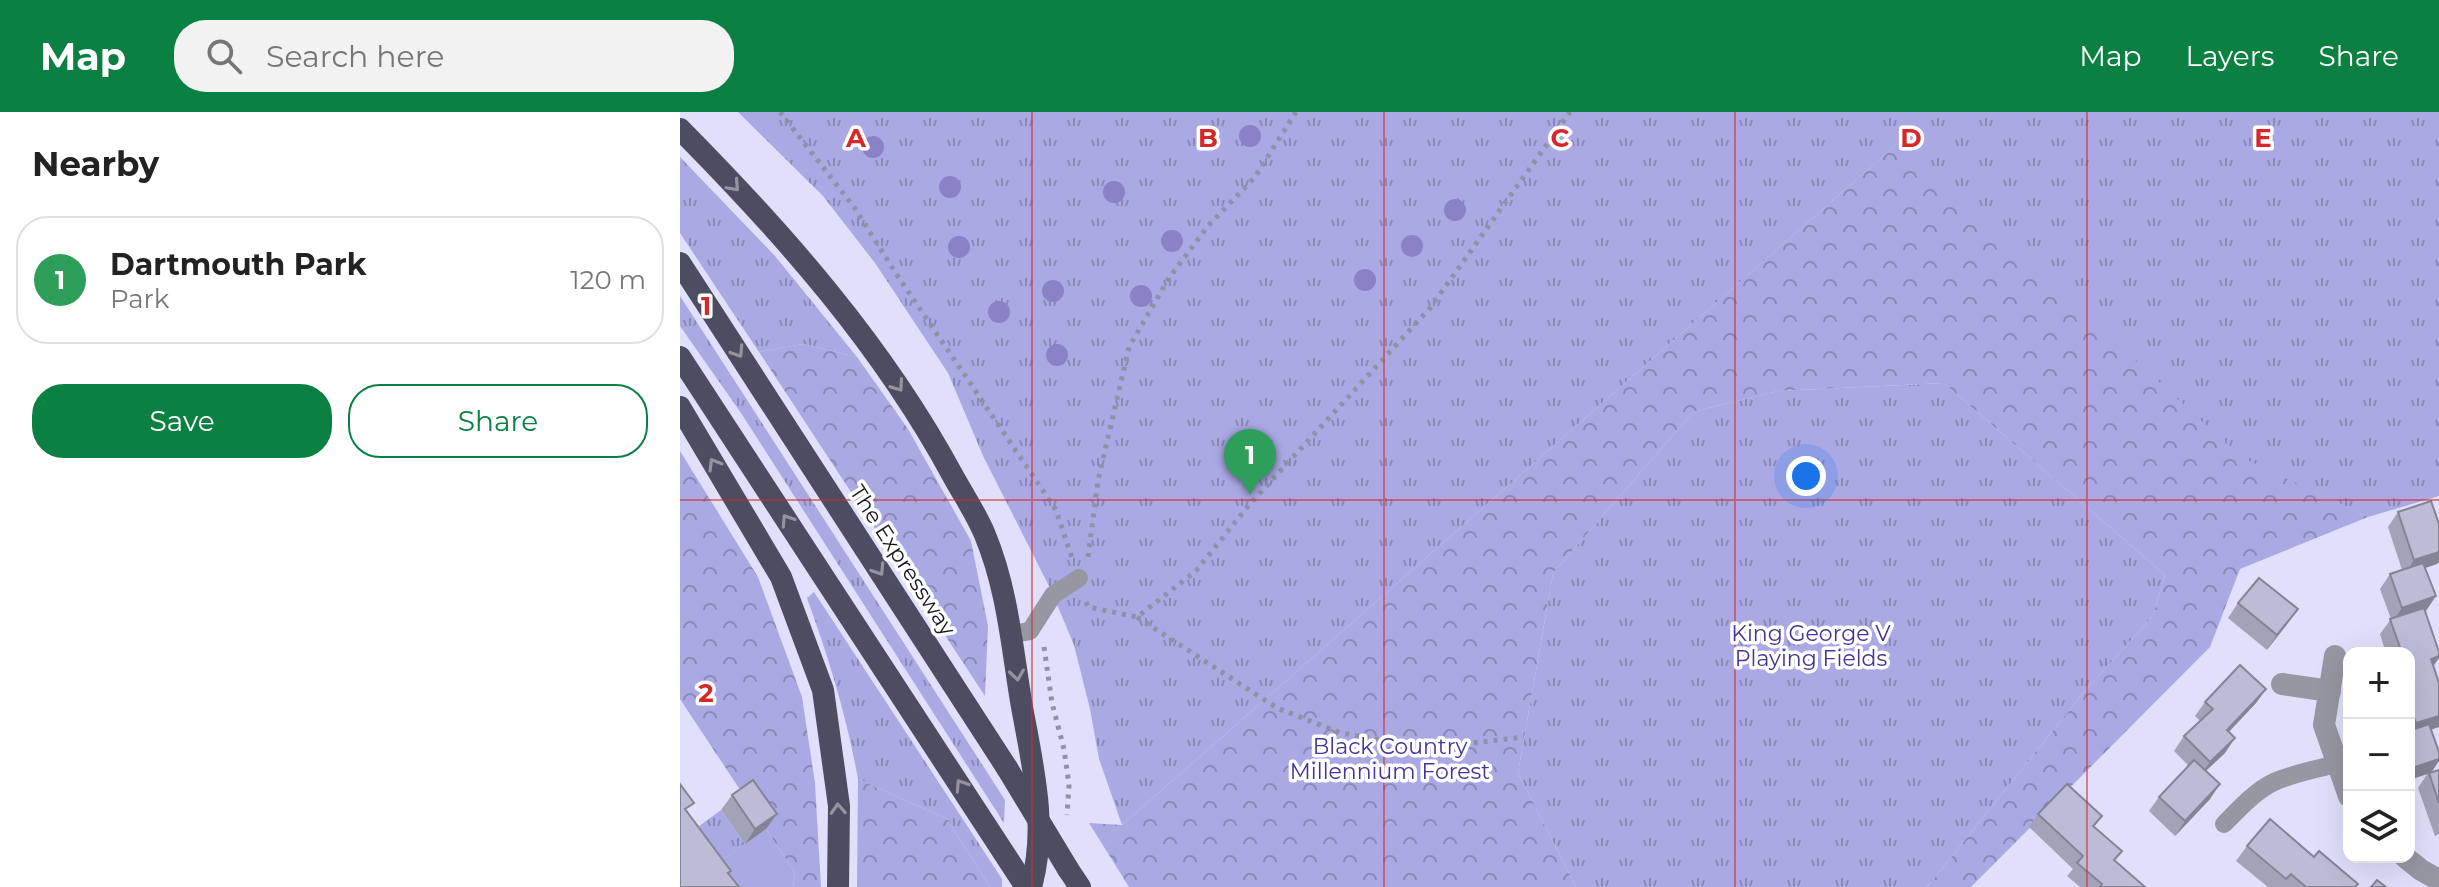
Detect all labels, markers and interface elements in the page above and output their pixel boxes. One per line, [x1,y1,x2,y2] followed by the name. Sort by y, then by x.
[174,20,734,92] search box
[40,33,126,80] text: Map
[202,34,246,78] icon: search
[266,38,444,75] text: Search here
[2079,39,2142,73] text: Map
[2186,39,2275,73] text: Layers
[2319,39,2399,73] text: Share
[845,122,867,154] text: A
[1198,122,1218,154] text: B
[1551,122,1570,154] text: C
[1900,122,1922,154] text: D
[2254,122,2272,154] text: E
[32,143,159,185] text: Nearby
[724,176,739,191] one-way arrow
[110,246,366,283] text: Dartmouth Park
[55,264,65,296] text: 1
[570,264,646,296] text: 120 m
[110,283,169,315] text: Park
[701,290,711,322] text: 1
[728,343,743,357] one-way arrow
[888,378,903,392] one-way arrow
[32,384,332,458] button: Save
[348,384,648,458] button: Share
[1224,429,1276,495] pin: 1
[1786,456,1826,496] your location
[708,458,724,473] one-way arrow
[844,480,961,641] street label: The Expressway
[782,515,797,529] one-way arrow
[869,561,884,576] one-way arrow
[1731,620,1891,672] park label: King George V Playing Fields
[2343,647,2415,863] map controls
[2343,647,2415,719] button: +
[1008,668,1025,682] one-way arrow
[698,677,714,709] text: 2
[2343,719,2415,791] button: −
[1290,733,1490,785] park label: Black Country Millennium Forest
[955,779,970,793] one-way arrow
[2343,791,2415,863] button: layers
[830,802,847,815] one-way arrow

